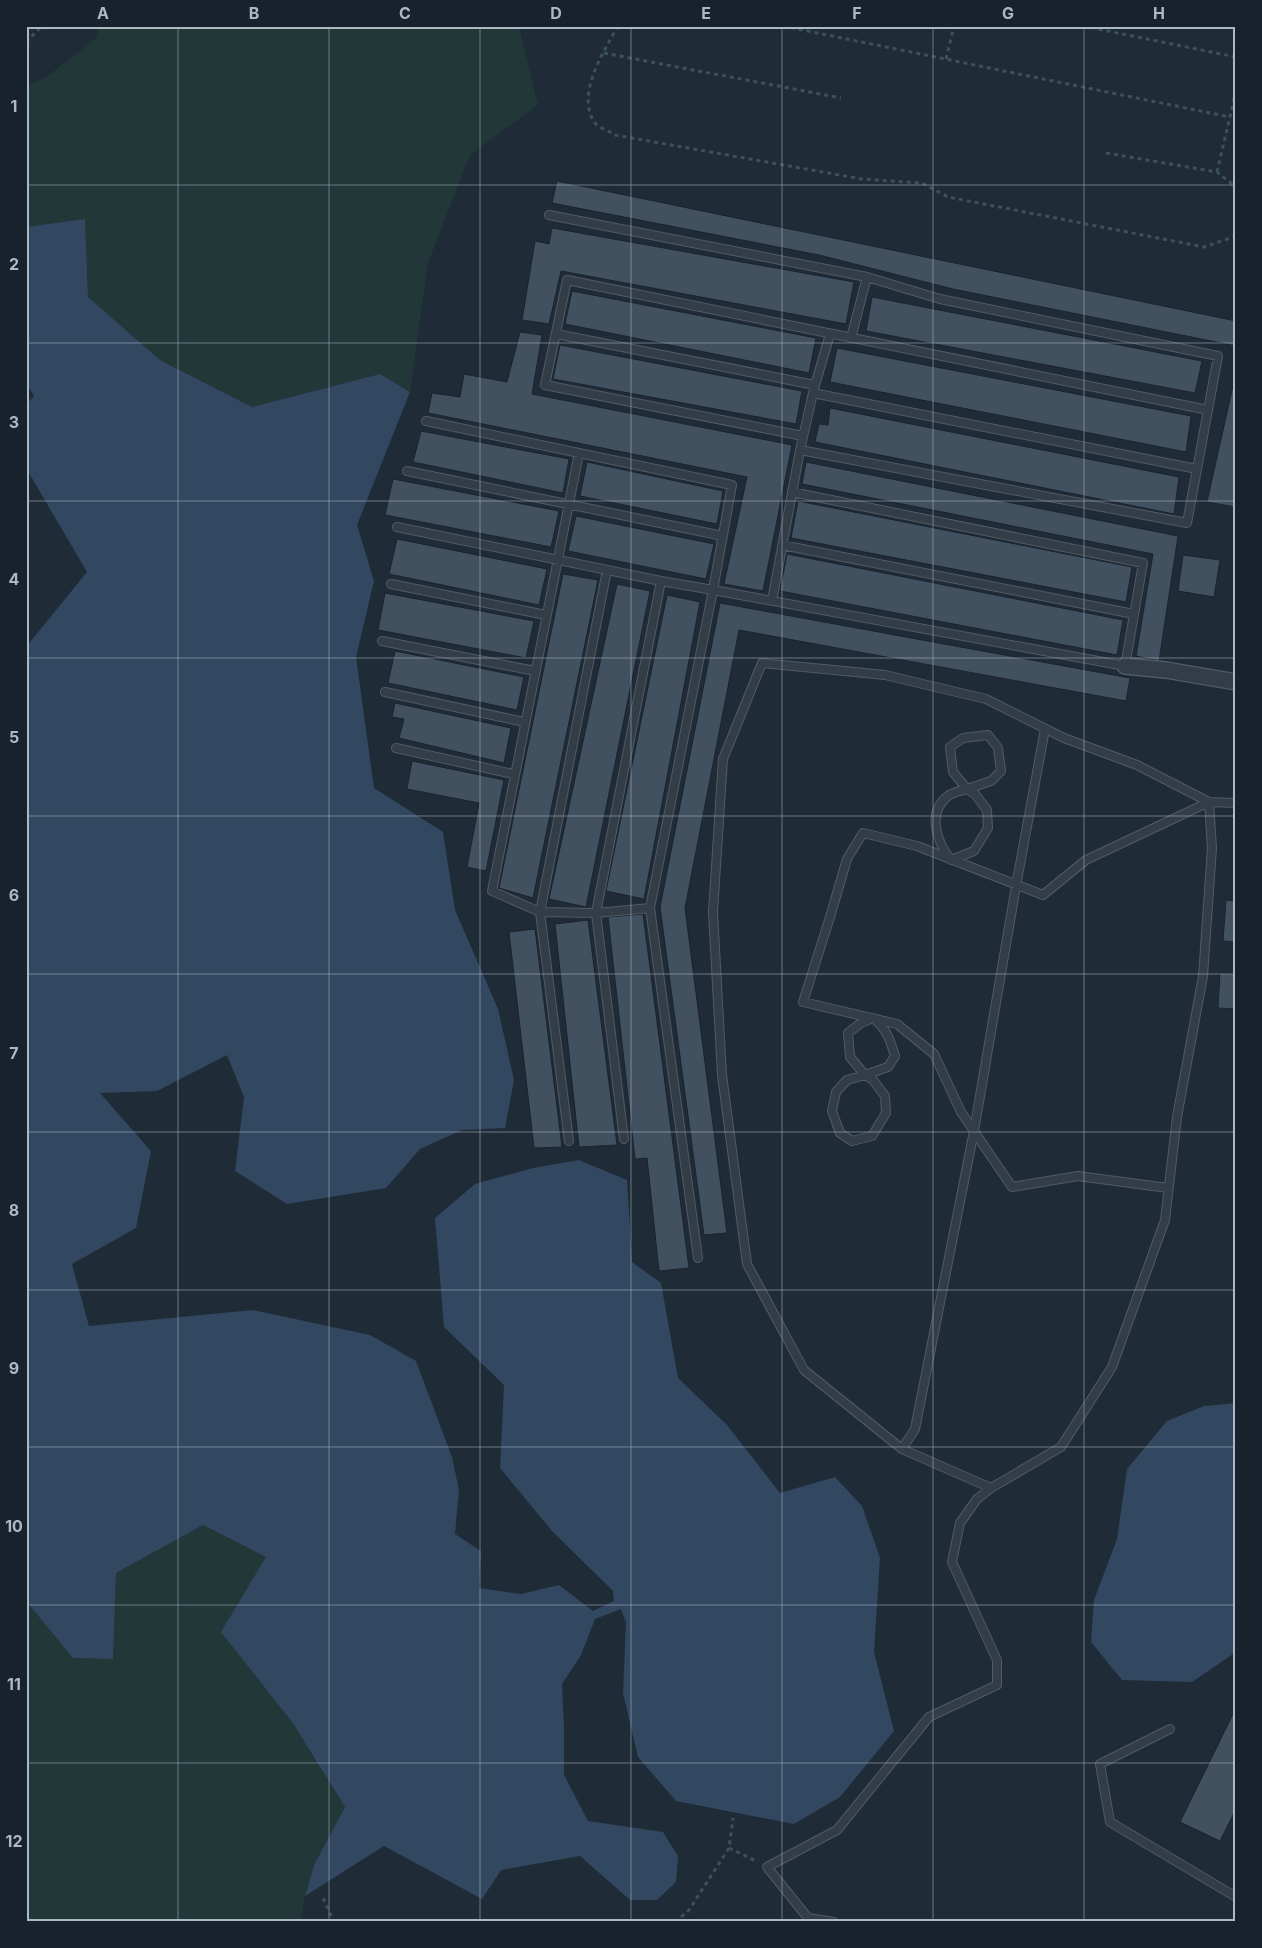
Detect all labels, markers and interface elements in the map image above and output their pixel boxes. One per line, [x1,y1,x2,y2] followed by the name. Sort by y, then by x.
[97,3,109,23] text: A
[249,3,259,23] text: B
[399,3,411,23] text: C
[550,3,562,23] text: D
[701,3,711,23] text: E
[852,3,862,23] text: F
[1002,3,1014,23] text: G
[1153,3,1165,23] text: H
[11,96,17,116] text: 1
[9,254,19,274] text: 2
[9,412,19,432] text: 3
[9,569,20,589] text: 4
[9,727,19,747] text: 5
[9,885,19,905] text: 6
[9,1043,19,1063] text: 7
[9,1200,19,1220] text: 8
[9,1358,19,1378] text: 9
[5,1516,23,1536] text: 10
[7,1674,21,1694] text: 11
[6,1831,22,1851] text: 12

